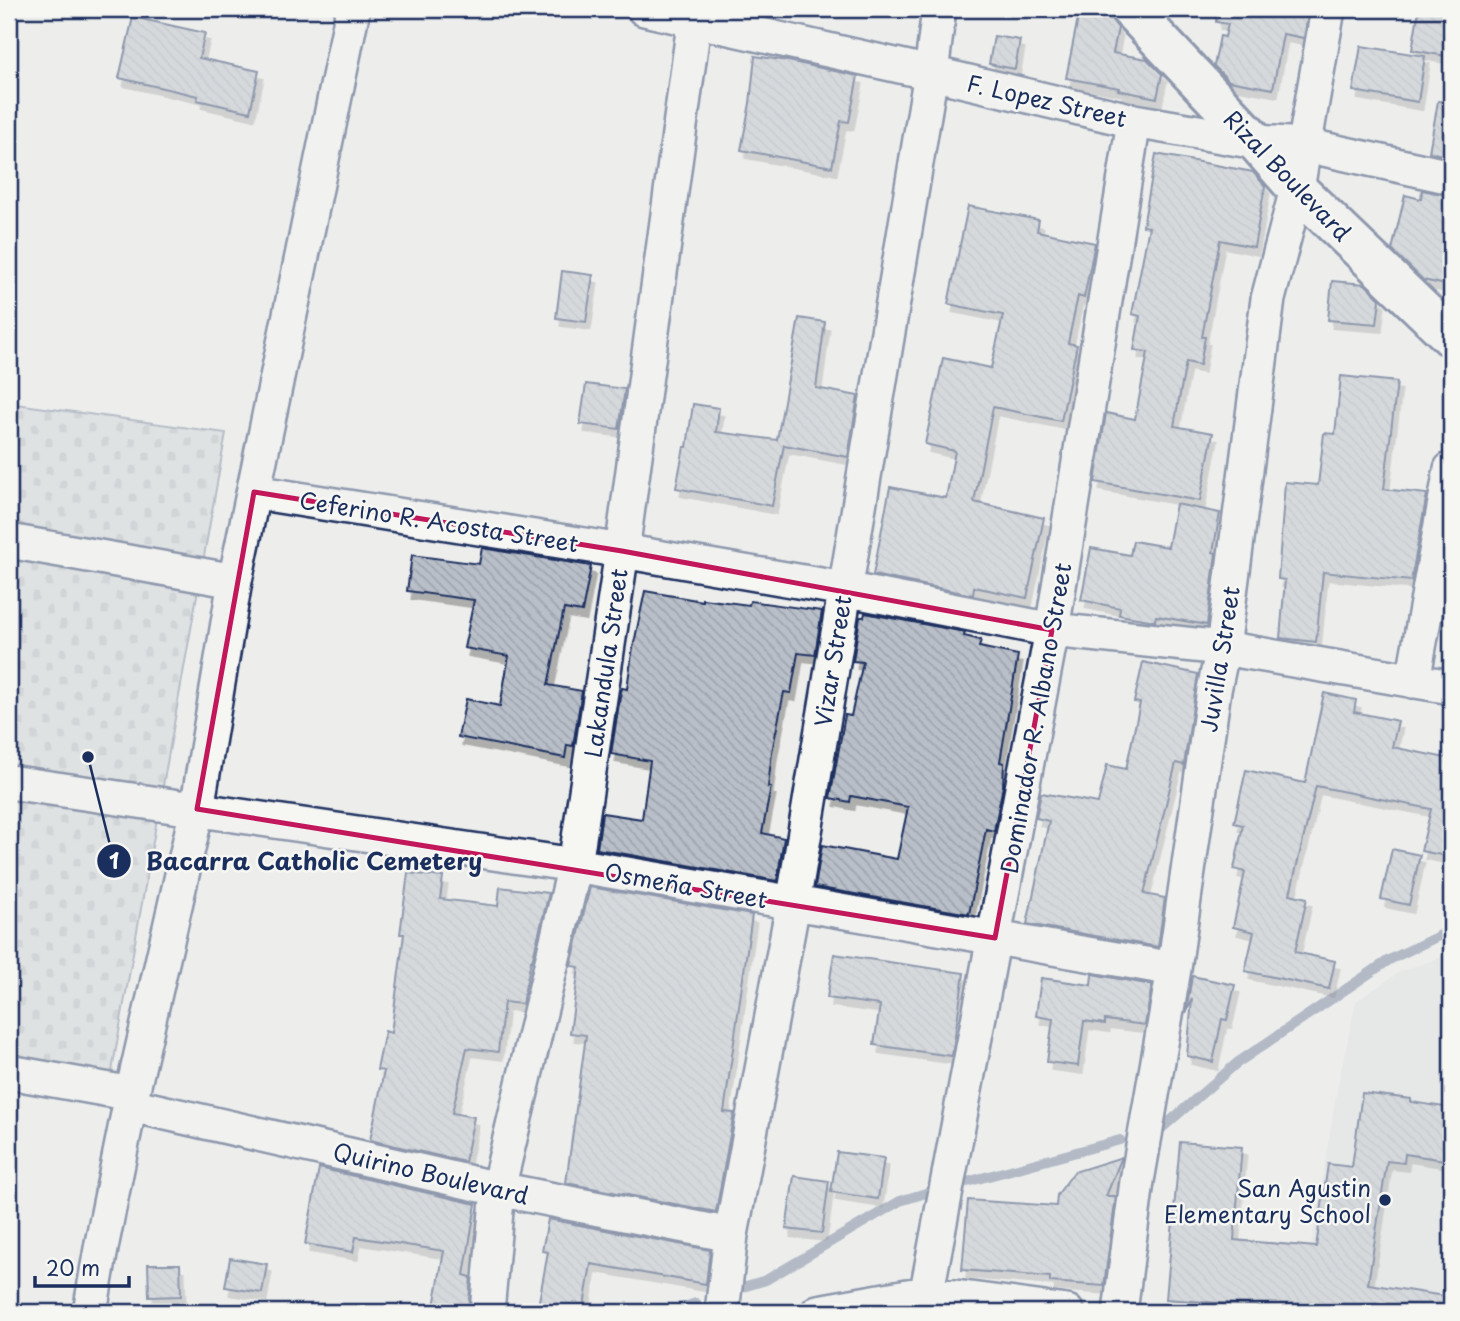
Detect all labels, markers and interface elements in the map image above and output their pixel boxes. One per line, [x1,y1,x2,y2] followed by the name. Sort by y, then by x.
[964,65,1130,135] street label: F. Lopez Street
[1216,102,1360,248] street label: Rizal Boulevard
[297,482,581,560] street label: Ceferino R. Acosta Street
[990,560,1080,876] street label: Dominador R. Albano Street
[574,566,636,760] street label: Lakandula Street
[1190,584,1248,734] street label: Juvilla Street
[804,593,860,729] street label: Vizar Street
[96,839,497,884] callout: Bacarra Catholic Cemetery
[146,842,482,878] text: Bacarra Catholic Cemetery
[109,844,119,876] text: 1
[602,853,770,917] street label: Osmeña Street
[330,1133,532,1213] street label: Quirino Boulevard
[1164,1170,1371,1231] place label: San Agustin Elementary School
[1377,1192,1393,1208] marker: San Agustin Elementary School
[35,1244,130,1288] scale bar
[46,1251,100,1283] text: 20 m

